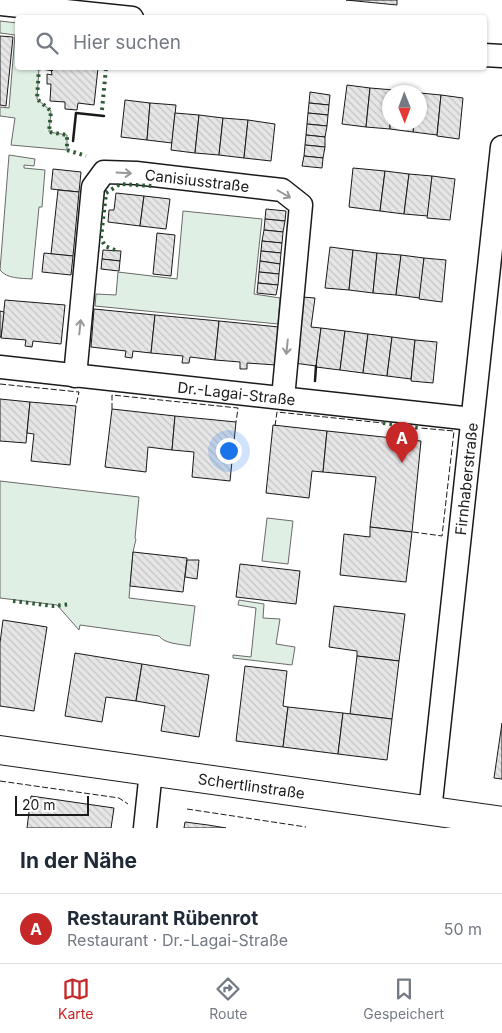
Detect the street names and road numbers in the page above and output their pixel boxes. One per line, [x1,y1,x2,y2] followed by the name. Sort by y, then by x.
[144,165,250,196] street label: Canisiusstraße
[177,377,297,409] street label: Dr.-Lagai-Straße
[450,422,482,536] street label: Firnhaberstraße
[197,769,306,803] street label: Schertlinstraße

